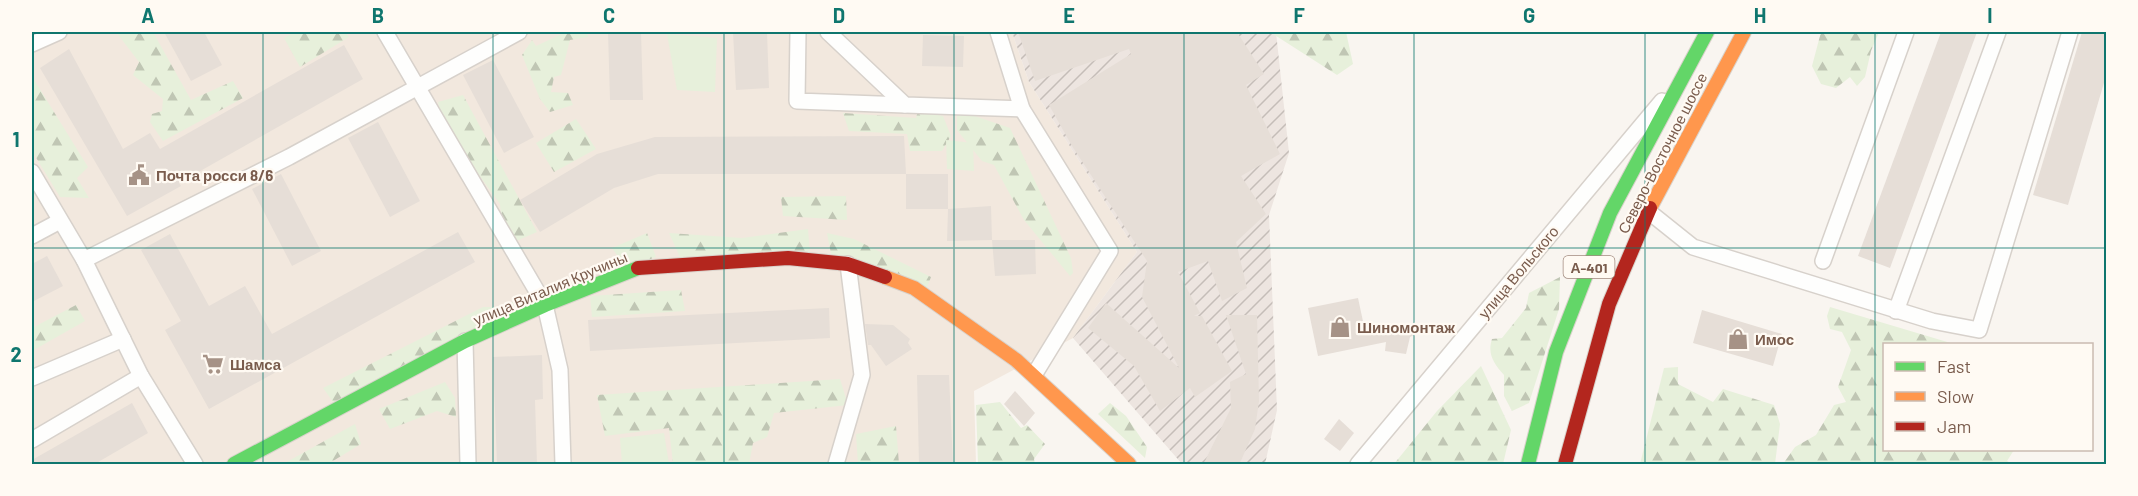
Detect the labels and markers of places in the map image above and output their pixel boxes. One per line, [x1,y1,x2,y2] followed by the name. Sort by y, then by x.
[127,163,151,187] public building icon: Почта росси 8/6
[156,166,273,184] place label: Почта росси 8/6
[1328,315,1352,339] shop icon: Шиномонтаж
[1357,318,1455,336] place label: Шиномонтаж
[1726,327,1750,351] shop icon: Имос
[1755,330,1794,348] place label: Имос
[201,352,225,376] supermarket icon: Шамса
[230,355,282,373] place label: Шамса

